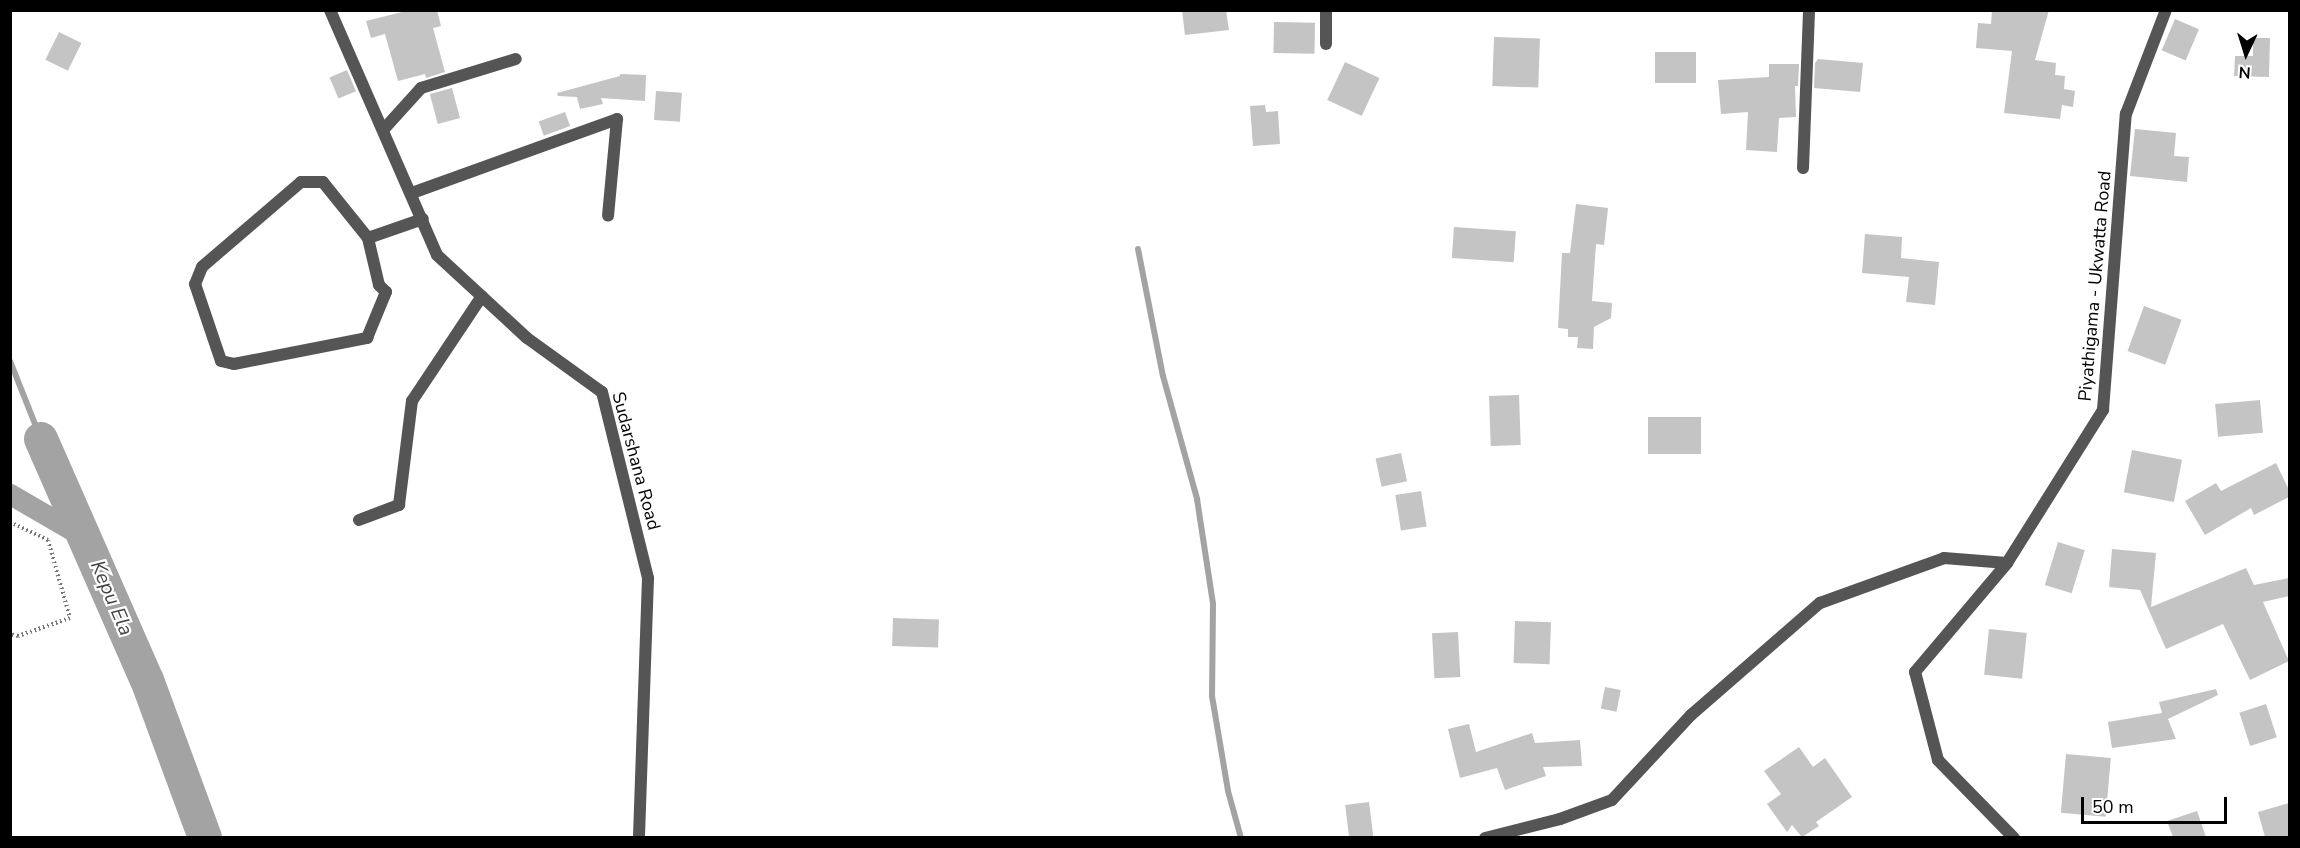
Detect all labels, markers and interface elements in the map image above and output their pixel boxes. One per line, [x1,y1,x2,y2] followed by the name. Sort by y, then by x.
[2216,24,2276,84] north arrow
[2238,61,2251,83] text: N
[2074,170,2116,402] street label: Piyathigama - Ukwatta Road
[607,390,665,532] street label: Sudarshana Road
[85,557,139,639] water label: Kepu Ela
[2084,785,2230,823] scale bar
[2092,795,2134,819] text: 50 m

